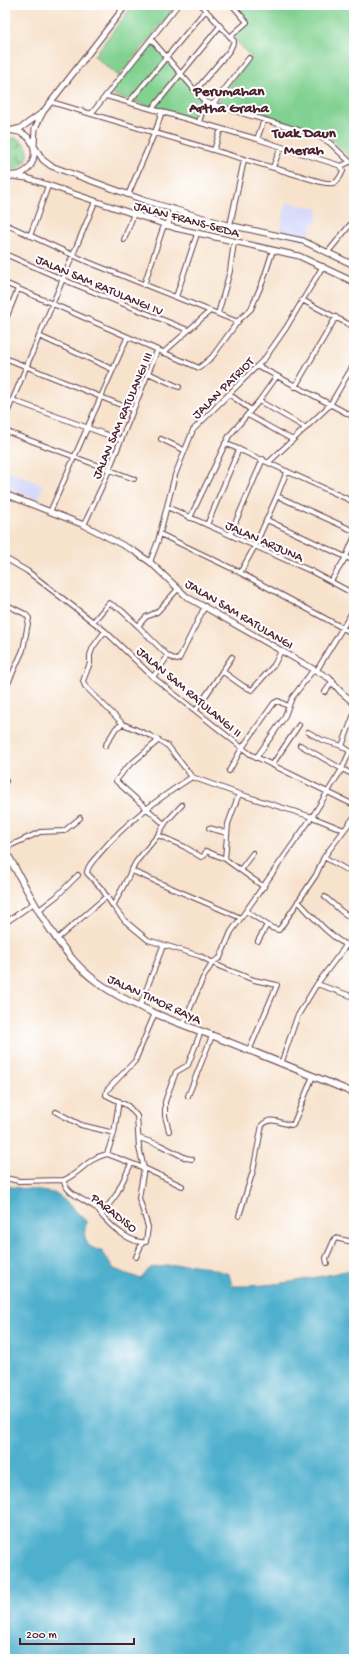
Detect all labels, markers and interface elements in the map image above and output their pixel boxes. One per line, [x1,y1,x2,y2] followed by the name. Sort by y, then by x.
[188,83,270,118] district label: Perumahan Artha Graha
[271,125,337,160] district label: Tuak Daun Merah
[132,199,242,242] street label: JALAN FRANS-SEDA
[33,253,165,320] street label: JALAN SAM RATULANGI IV
[90,350,157,482] street label: JALAN SAM RATULANGI III
[190,354,258,423] street label: JALAN PATRIOT
[223,518,306,567] street label: JALAN ARJUNA
[182,577,296,653] street label: JALAN SAM RATULANGI
[133,644,244,741] street label: JALAN SAM RATULANGI II
[105,972,204,1029] street label: JALAN TIMOR RAYA
[86,1191,140,1237] street label: PARADISO
[20,1620,134,1646] scale bar
[26,1629,57,1643] text: 200 m

